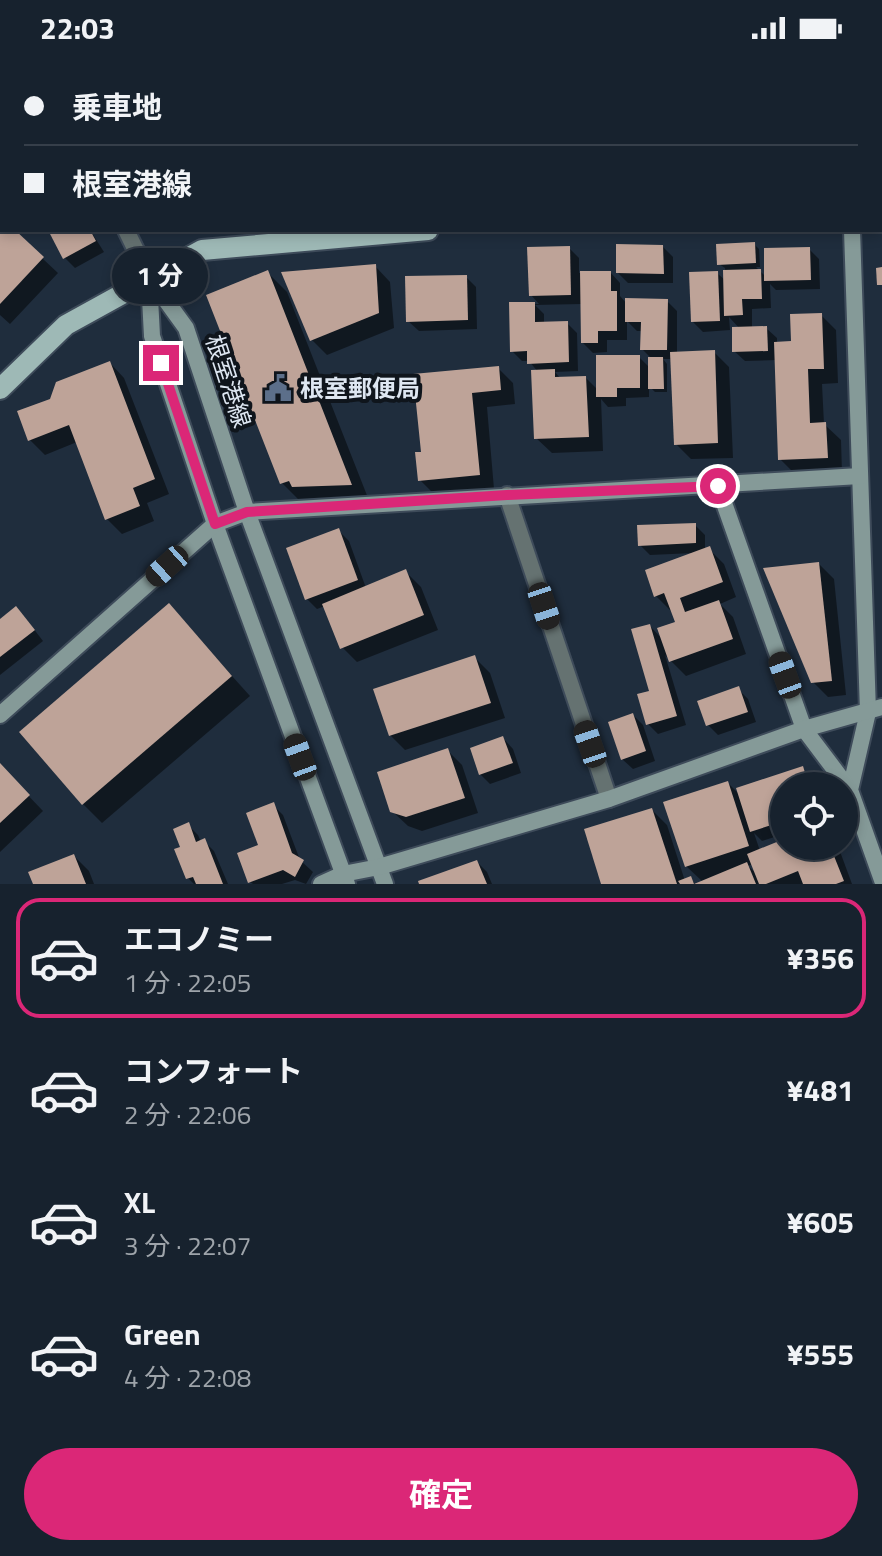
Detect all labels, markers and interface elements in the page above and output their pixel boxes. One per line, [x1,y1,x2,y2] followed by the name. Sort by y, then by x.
[40,5,115,51] text: 22:03
[72,84,162,130] text: 乗車地
[72,161,192,207] text: 根室港線
[113,247,209,303] callout: 1 分
[137,256,183,295] text: 1 分
[197,330,261,432] street label: 根室港線
[143,345,179,381] route end
[300,370,420,406] place label: 根室郵便局
[263,373,293,403] public building icon: 根室郵便局
[700,468,736,504] route start
[141,541,193,591] car
[525,579,563,633] car
[766,648,804,702] car
[571,717,609,771] car
[281,730,319,784] car
[770,772,858,860] map controls
[770,772,858,860] button: locate
[124,916,274,962] text: エコノミー
[28,922,100,994] icon: car
[787,935,854,981] text: ¥356
[124,963,251,1002] text: 1 分 · 22:05
[124,1048,303,1094] text: コンフォート
[28,1054,100,1126] icon: car
[787,1067,854,1113] text: ¥481
[124,1095,251,1134] text: 2 分 · 22:06
[124,1179,155,1225] text: XL
[28,1186,100,1258] icon: car
[787,1199,854,1245] text: ¥605
[124,1226,251,1265] text: 3 分 · 22:07
[124,1311,201,1357] text: Green
[28,1318,100,1390] icon: car
[787,1331,854,1377] text: ¥555
[124,1358,251,1397] text: 4 分 · 22:08
[24,1448,858,1540] button: 確定

